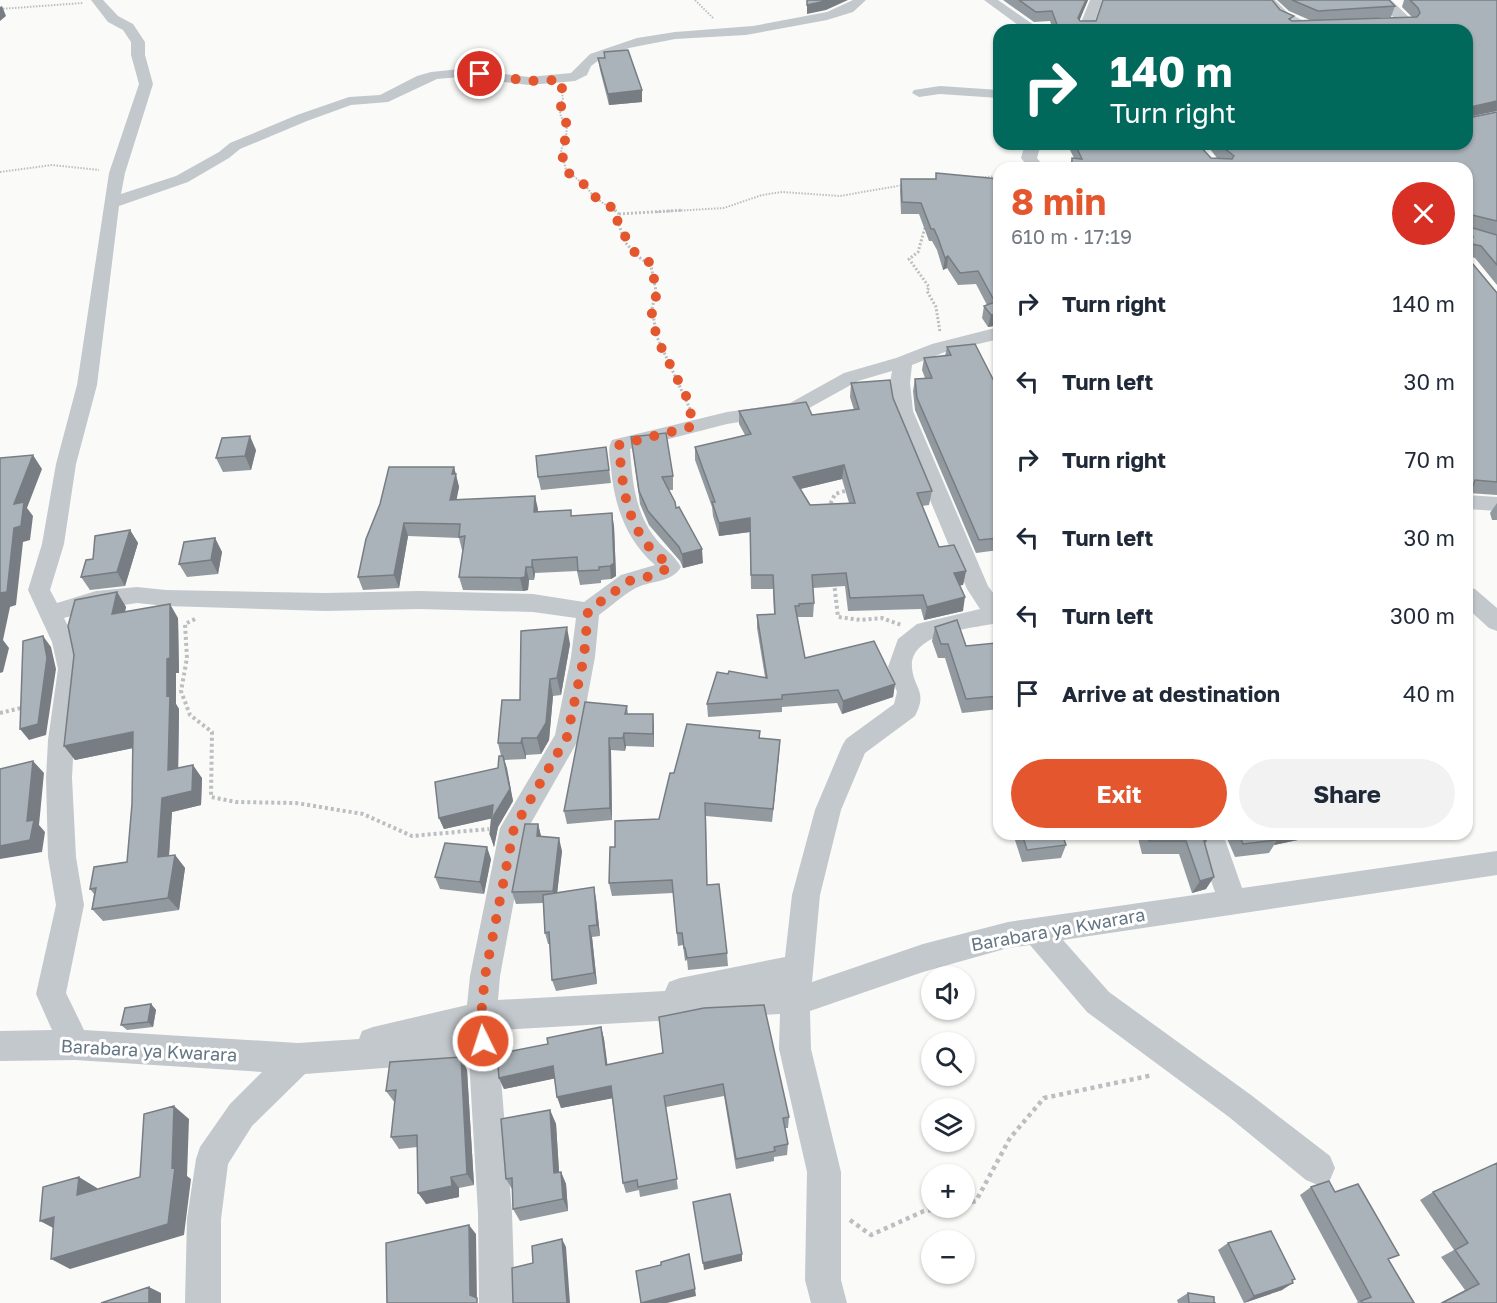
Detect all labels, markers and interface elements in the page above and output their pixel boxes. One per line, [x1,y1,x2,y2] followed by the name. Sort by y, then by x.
[1110,46,1232,96] text: 140 m
[454,48,505,99] pin
[1011,48,1089,126] icon: right
[463,57,496,90] icon: arrive
[1110,97,1236,129] text: Turn right
[1011,180,1106,223] text: 8 min
[1392,182,1455,245] button: close
[1011,224,1132,248] text: 610 m · 17:19
[1011,287,1044,320] icon: right
[1062,290,1166,317] text: Turn right
[1392,290,1455,317] text: 140 m
[1011,365,1044,398] icon: left
[1062,368,1153,395] text: Turn left
[1404,368,1455,395] text: 30 m
[1011,443,1044,476] icon: right
[1062,446,1166,473] text: Turn right
[1405,446,1455,473] text: 70 m
[1011,521,1044,554] icon: left
[1062,524,1153,551] text: Turn left
[1404,524,1455,551] text: 30 m
[1011,599,1044,632] icon: left
[1062,602,1153,629] text: Turn left
[1390,602,1455,629] text: 300 m
[1011,677,1044,710] icon: arrive
[1062,680,1280,707] text: Arrive at destination
[1403,680,1455,707] text: 40 m
[1011,759,1227,828] button: Exit
[1239,759,1455,828] button: Share
[969,903,1147,955] street label: Barabara ya Kwarara
[921,966,975,1284] map controls
[921,966,975,1020] button: sound
[451,1009,515,1073] position arrow
[921,1032,975,1086] button: search
[60,1034,238,1066] street label: Barabara ya Kwarara
[921,1098,975,1152] button: layers
[921,1164,975,1218] button: +
[921,1230,975,1284] button: −

